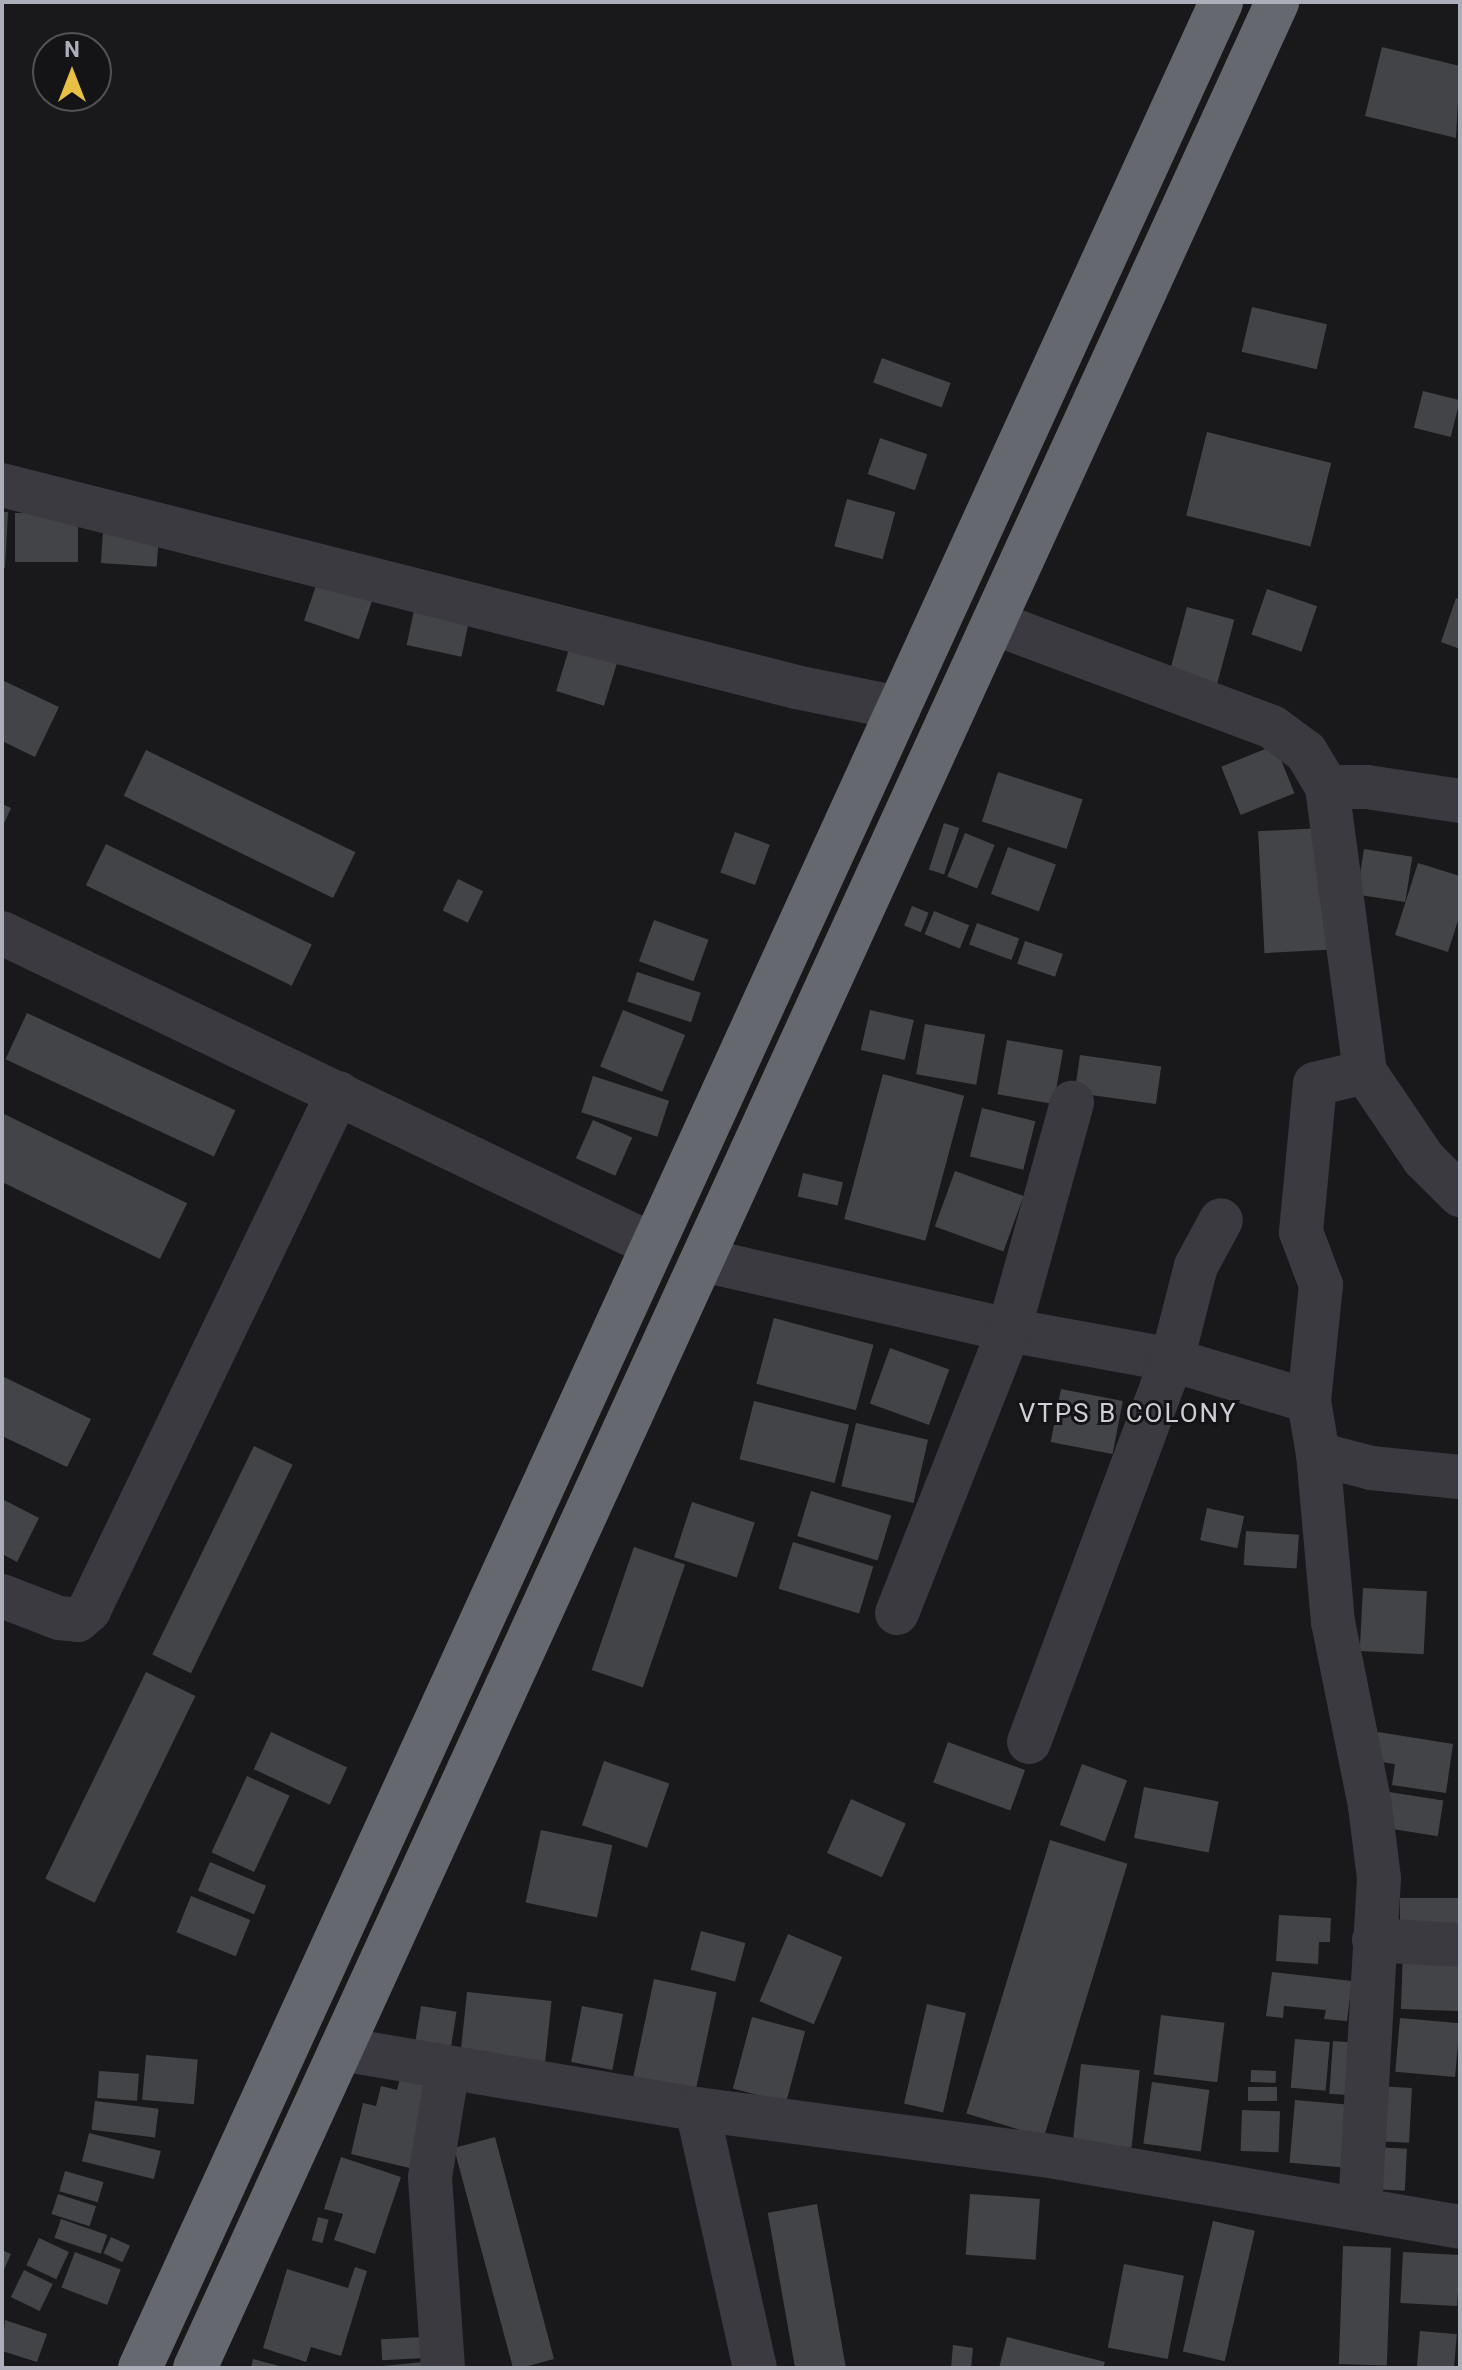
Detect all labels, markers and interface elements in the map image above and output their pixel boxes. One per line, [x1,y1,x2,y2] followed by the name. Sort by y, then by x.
[32,32,112,112] north arrow
[64,37,80,62] text: N
[1019,1398,1237,1430] district label: VTPS B COLONY

